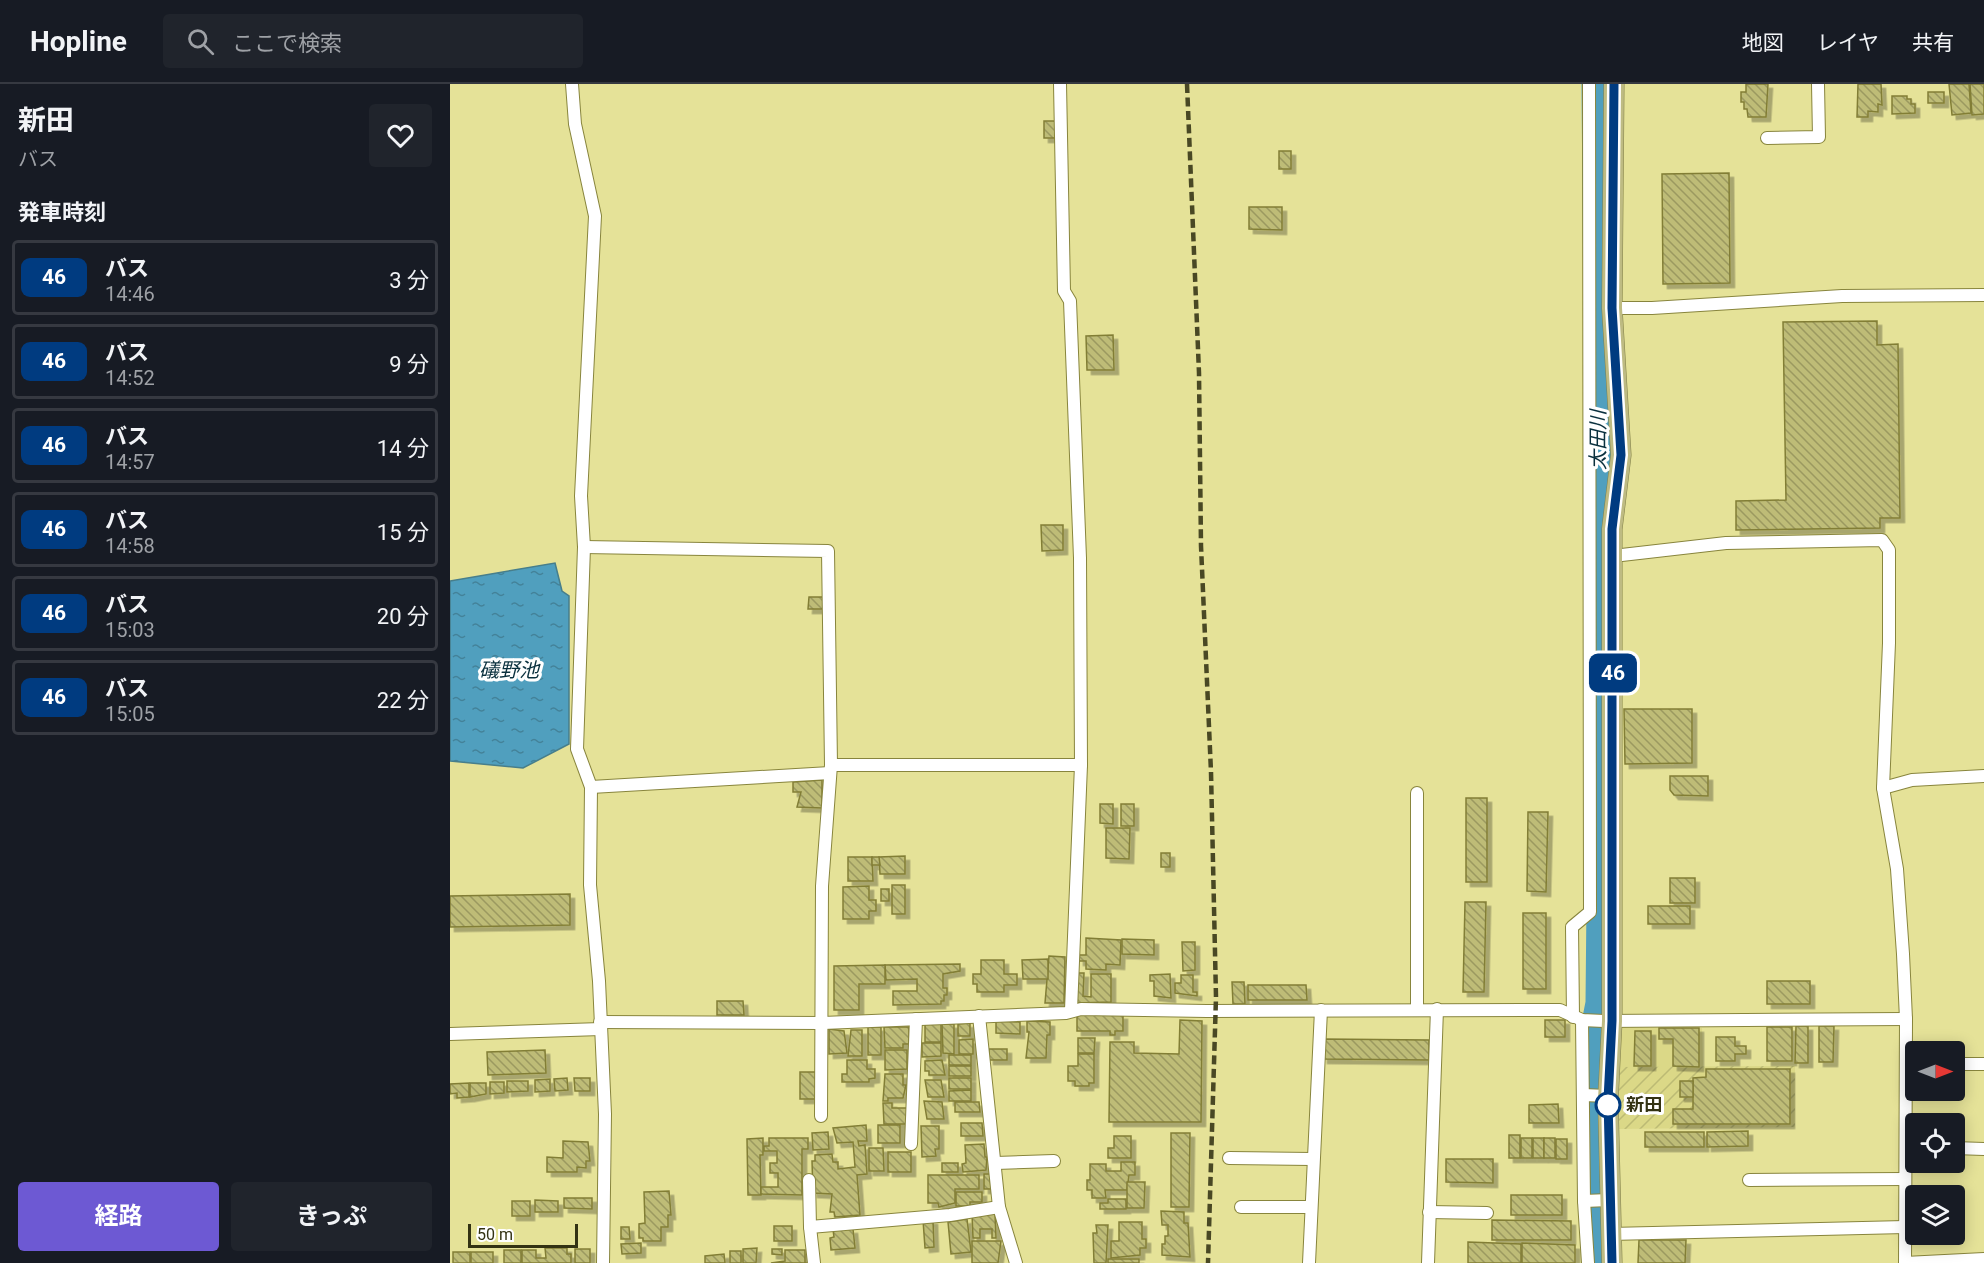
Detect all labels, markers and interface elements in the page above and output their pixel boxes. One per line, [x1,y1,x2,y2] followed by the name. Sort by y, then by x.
[163,14,583,68] search box
[30,25,127,58] text: Hopline
[184,25,217,58] icon: search
[232,31,342,56] text: ここで検索
[1742,31,1784,55] text: 地図
[1817,31,1879,55] text: レイヤ
[1912,31,1954,55] text: 共有
[18,104,74,137] text: 新田
[369,104,432,167] button: heart
[18,147,58,171] text: バス
[18,200,106,225] text: 発車時刻
[105,256,149,281] text: バス
[42,265,66,289] text: 46
[389,268,429,293] text: 3 分
[105,282,155,306] text: 14:46
[105,340,149,365] text: バス
[42,349,66,373] text: 46
[389,352,429,377] text: 9 分
[105,366,155,390] text: 14:52
[1586,408,1610,470] water label: 太田川
[105,424,149,449] text: バス
[42,433,66,457] text: 46
[377,436,429,461] text: 14 分
[105,450,155,474] text: 14:57
[105,508,149,533] text: バス
[42,517,66,541] text: 46
[377,520,429,545] text: 15 分
[105,534,155,558] text: 14:58
[105,592,149,617] text: バス
[42,601,66,625] text: 46
[377,604,429,629] text: 20 分
[105,618,155,642] text: 15:03
[1586,654,1640,692] line badge: 46
[479,658,541,682] water label: 礒野池
[1601,661,1625,685] text: 46
[105,676,149,701] text: バス
[42,685,66,709] text: 46
[377,688,429,713] text: 22 分
[105,702,155,726] text: 15:05
[1905,1041,1965,1101] north arrow
[1905,1041,1965,1245] map controls
[1595,1092,1621,1118] marker: 新田
[1626,1094,1662,1115] place label: 新田
[1905,1113,1965,1173] button: locate
[18,1182,219,1251] button: 経路
[231,1182,432,1251] button: きっぷ
[1905,1185,1965,1245] button: layers
[468,1221,578,1248] scale bar
[477,1225,513,1244] text: 50 m

